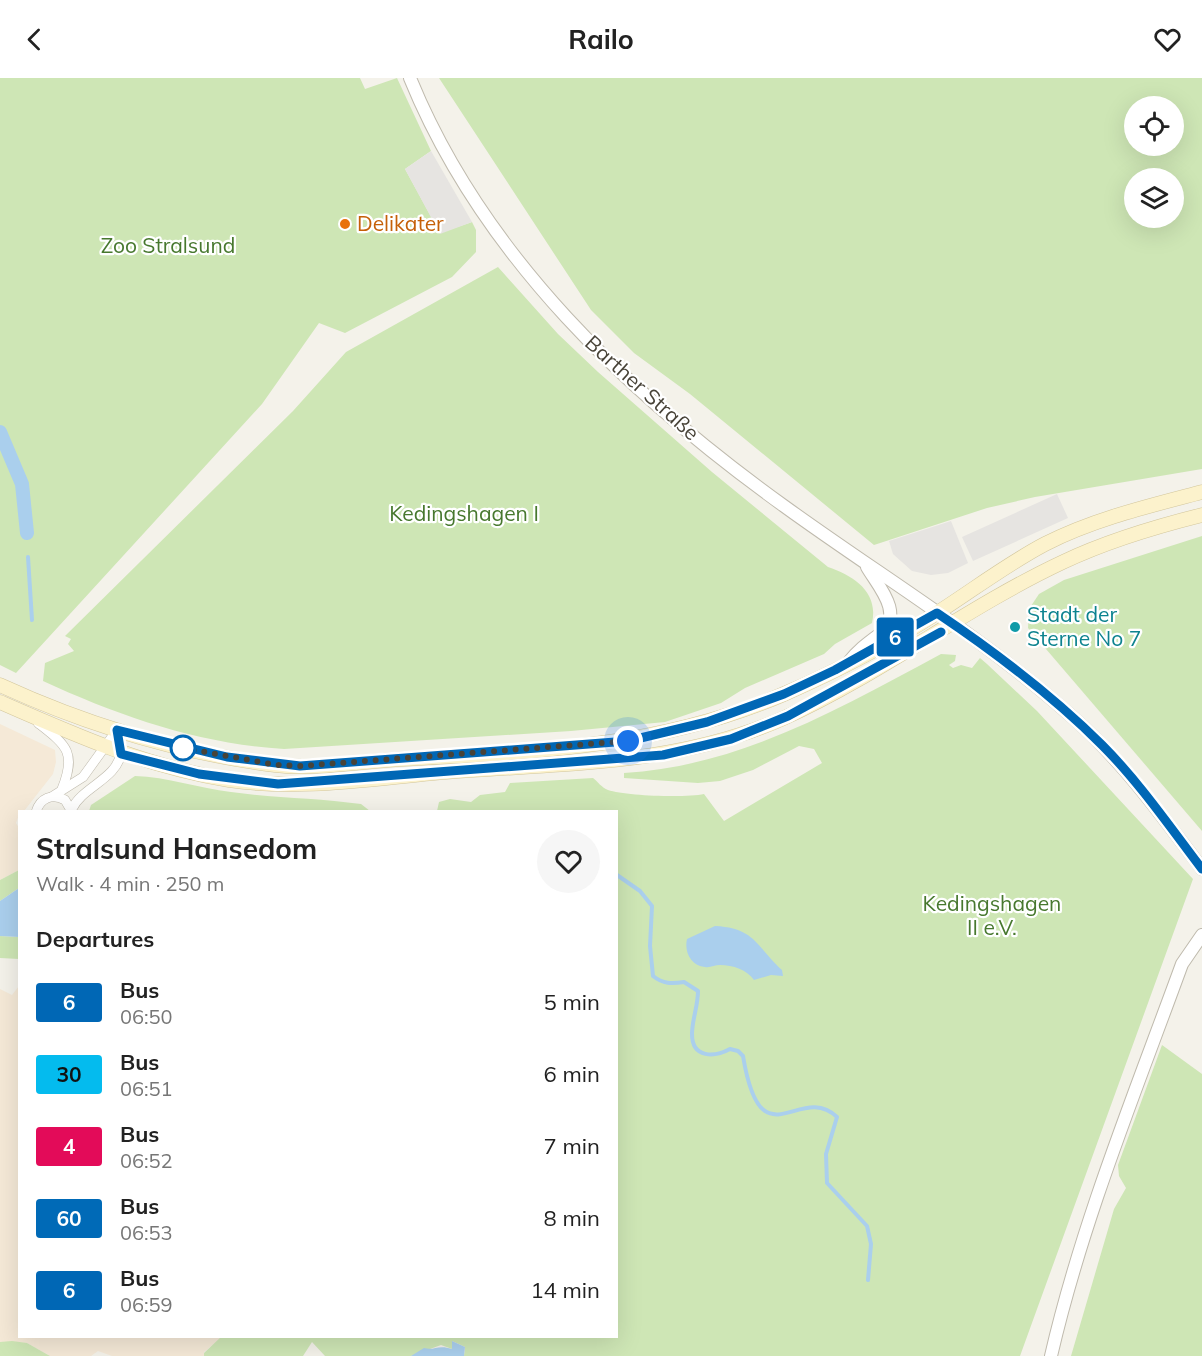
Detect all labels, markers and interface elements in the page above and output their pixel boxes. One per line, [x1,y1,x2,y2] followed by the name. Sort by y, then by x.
[568,22,634,56] text: Railo
[18,23,51,56] icon: back
[1151,23,1184,56] icon: heart
[1124,96,1184,228] map controls
[1124,96,1184,156] button: locate
[1124,168,1184,228] button: layers
[357,210,444,236] place label: Delikater
[338,217,352,231] marker: Delikater
[101,232,235,258] park label: Zoo Stralsund
[580,329,705,445] street label: Barther Straße
[389,500,539,526] park label: Kedingshagen I
[1027,601,1141,651] place label: Stadt der Sterne No 7
[876,618,914,656] line badge: 6
[1008,620,1022,634] marker: Stadt der Sterne No 7
[889,624,901,650] text: 6
[613,726,643,756] your location
[170,735,196,761] unlabelled marker
[537,830,600,893] button: heart
[36,831,317,866] text: Stralsund Hansedom
[36,871,224,896] text: Walk · 4 min · 250 m
[923,890,1061,940] park label: Kedingshagen II e.V.
[36,925,154,953] text: Departures
[120,976,159,1004] text: Bus
[544,988,600,1016] text: 5 min
[63,989,75,1015] text: 6
[120,1004,173,1029] text: 06:50
[120,1048,159,1076] text: Bus
[544,1060,600,1088] text: 6 min
[56,1061,82,1087] text: 30
[120,1076,173,1101] text: 06:51
[120,1120,159,1148] text: Bus
[544,1132,600,1160] text: 7 min
[63,1133,75,1159] text: 4
[120,1148,173,1173] text: 06:52
[120,1192,159,1220] text: Bus
[544,1204,600,1232] text: 8 min
[56,1205,82,1231] text: 60
[120,1220,173,1245] text: 06:53
[120,1264,159,1292] text: Bus
[530,1276,600,1304] text: 14 min
[63,1277,75,1303] text: 6
[120,1292,173,1317] text: 06:59

